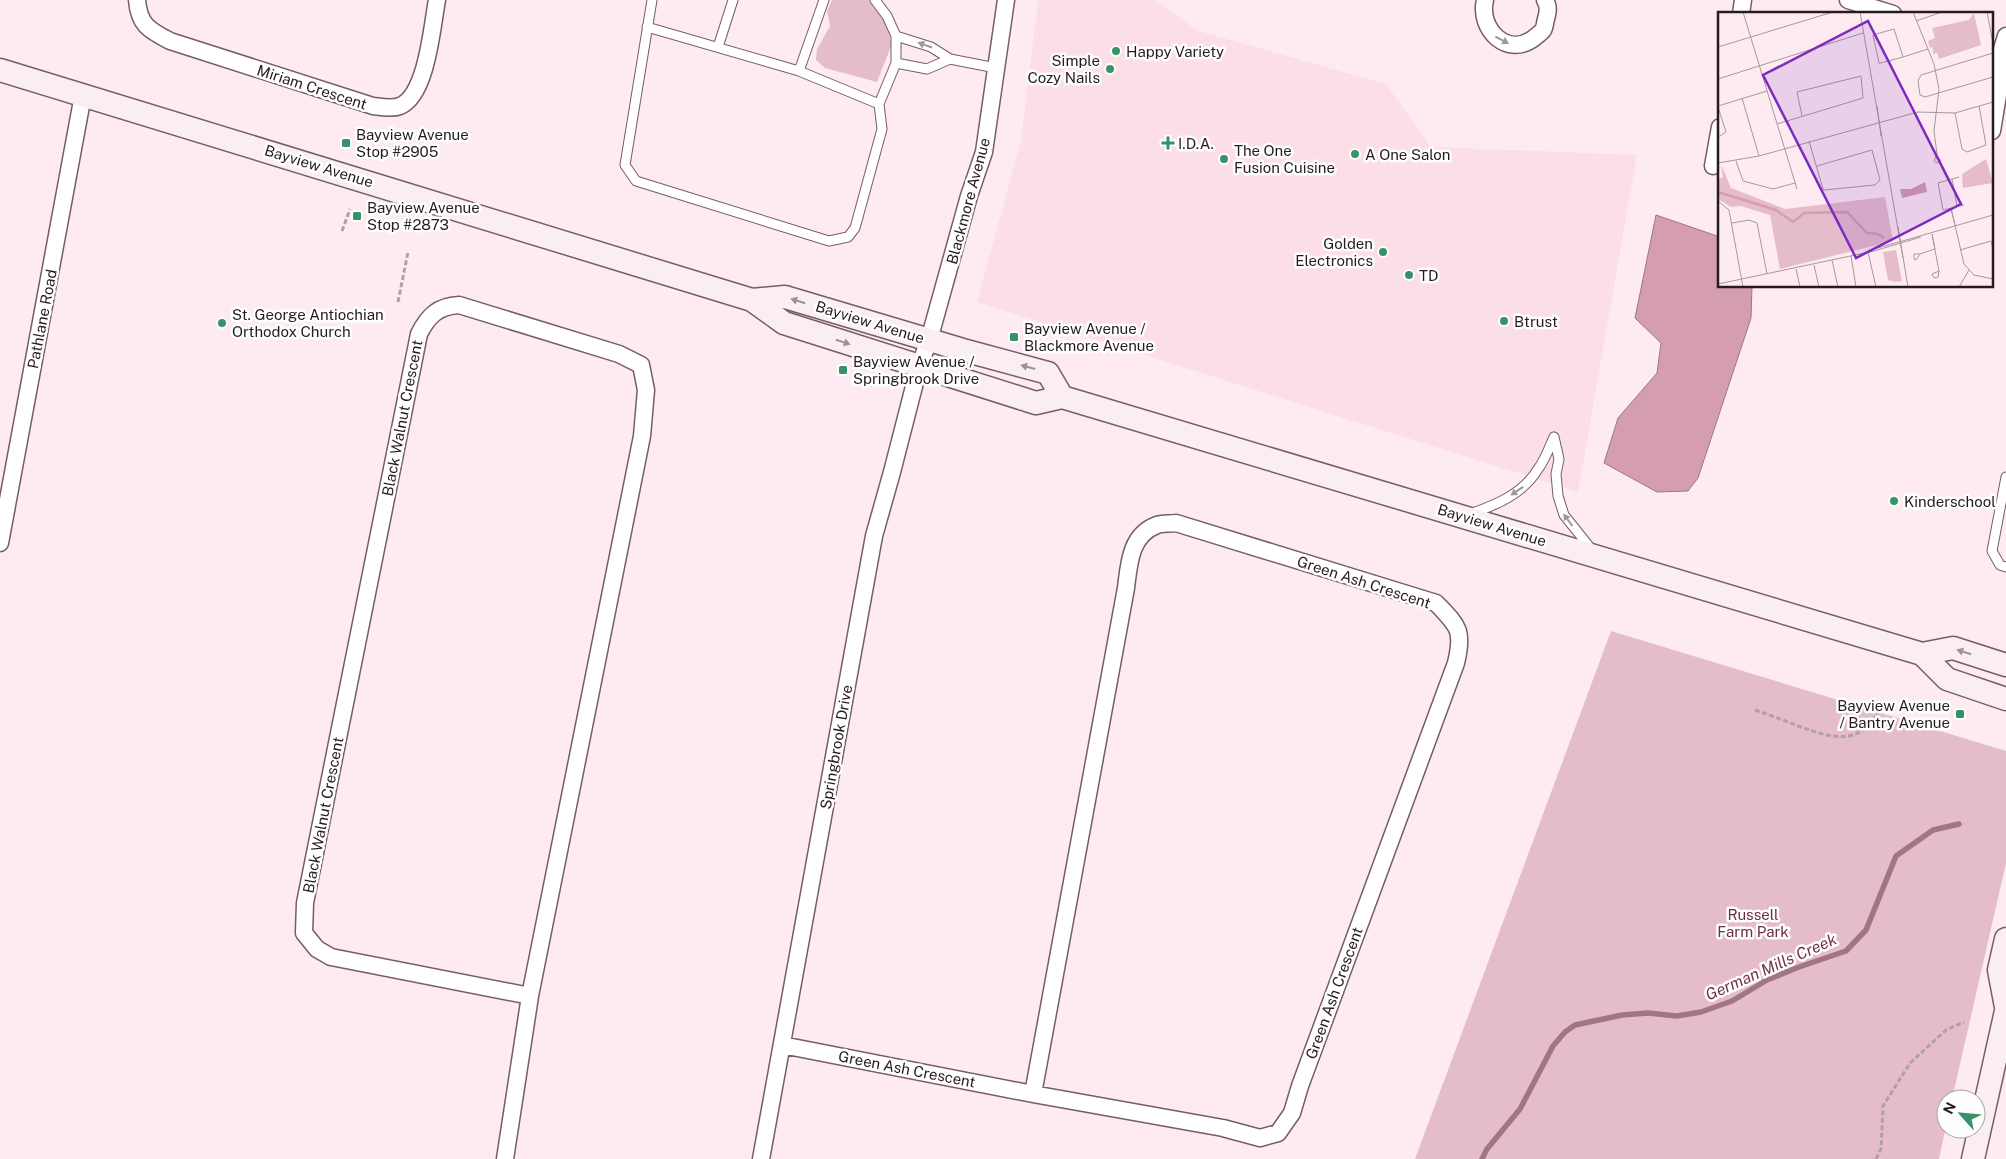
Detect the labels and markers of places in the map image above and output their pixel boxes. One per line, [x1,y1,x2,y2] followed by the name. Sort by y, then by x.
[1126,43,1224,60] place label: Happy Variety
[1110,45,1122,57] marker: Happy Variety
[1027,52,1100,86] place label: Simple Cozy Nails
[1104,63,1116,75] marker: Simple Cozy Nails
[356,126,469,160] place label: Bayview Avenue Stop #2905
[1178,135,1214,152] place label: I.D.A.
[340,137,352,149] marker: Bayview Avenue Stop #2905
[1162,137,1174,149] marker: I.D.A.
[1234,142,1335,176] place label: The One Fusion Cuisine
[1365,146,1451,163] place label: A One Salon
[1349,148,1361,160] marker: A One Salon
[1218,153,1230,165] marker: The One Fusion Cuisine
[367,199,480,233] place label: Bayview Avenue Stop #2873
[351,210,363,222] marker: Bayview Avenue Stop #2873
[1295,235,1373,269] place label: Golden Electronics
[1377,246,1389,258] marker: Golden Electronics
[1419,267,1438,284] place label: TD
[1403,269,1415,281] marker: TD
[232,306,384,340] place label: St. George Antiochian Orthodox Church
[1514,313,1558,330] place label: Btrust
[1498,315,1510,327] marker: Btrust
[216,317,228,329] marker: St. George Antiochian Orthodox Church
[1024,320,1154,354] place label: Bayview Avenue / Blackmore Avenue
[1008,331,1020,343] marker: Bayview Avenue / Blackmore Avenue
[853,353,979,387] place label: Bayview Avenue / Springbrook Drive
[837,364,849,376] marker: Bayview Avenue / Springbrook Drive
[1904,493,1996,510] place label: Kinderschool
[1888,495,1900,507] marker: Kinderschool
[1837,697,1950,731] place label: Bayview Avenue / Bantry Avenue
[1954,708,1966,720] marker: Bayview Avenue / Bantry Avenue

